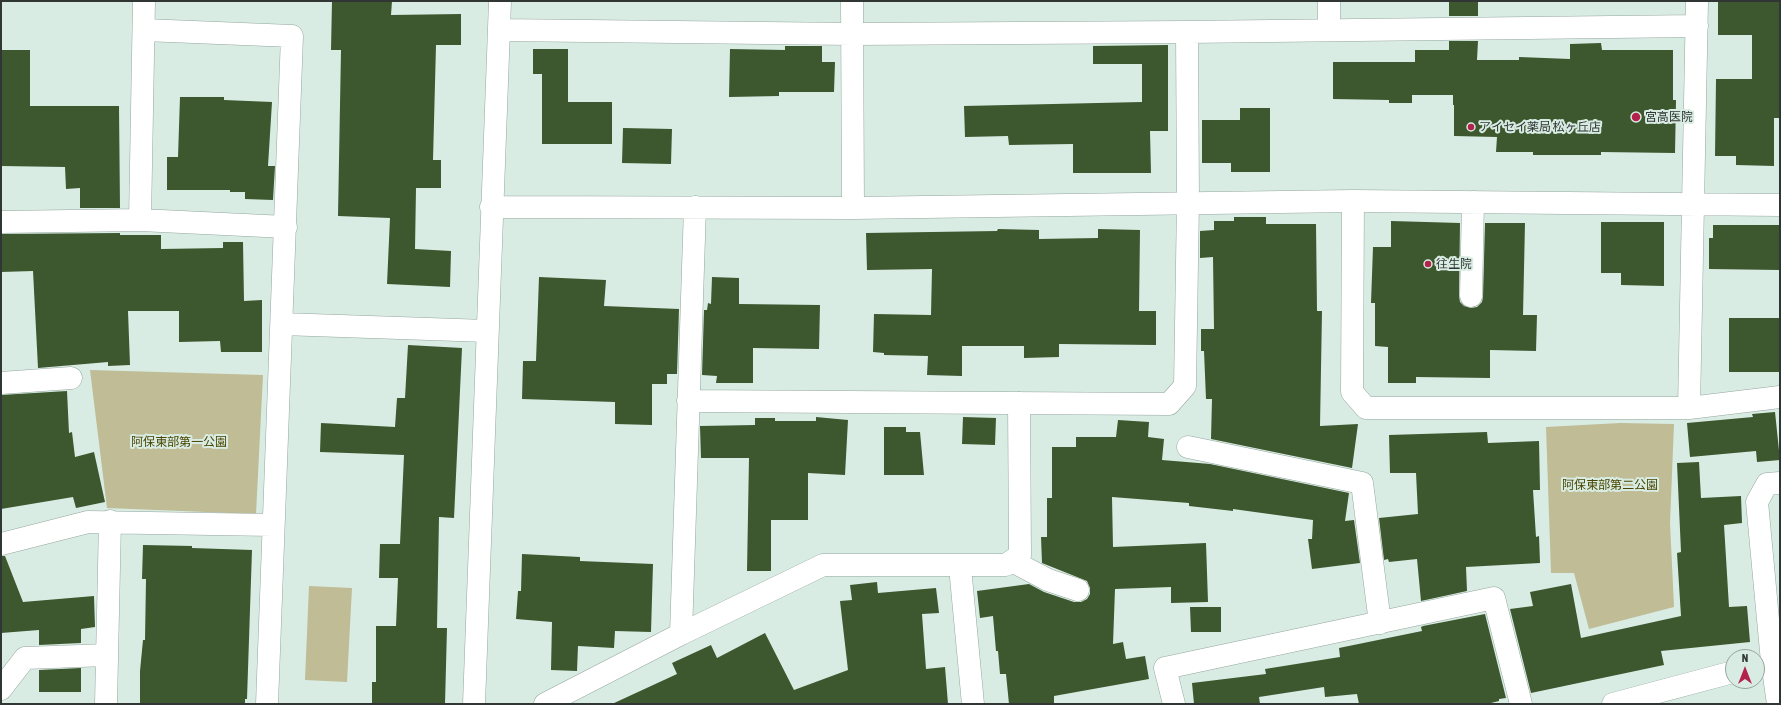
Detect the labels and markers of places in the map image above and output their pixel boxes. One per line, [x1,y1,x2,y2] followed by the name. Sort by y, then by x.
[1645,110,1693,124] place label: 宮高医院
[1630,111,1642,123] marker: 宮高医院
[1479,120,1601,134] place label: アイセイ薬局 松ヶ丘店
[1466,122,1476,132] marker: アイセイ薬局 松ヶ丘店
[1436,257,1472,271] place label: 往生院
[1423,259,1433,269] marker: 往生院

